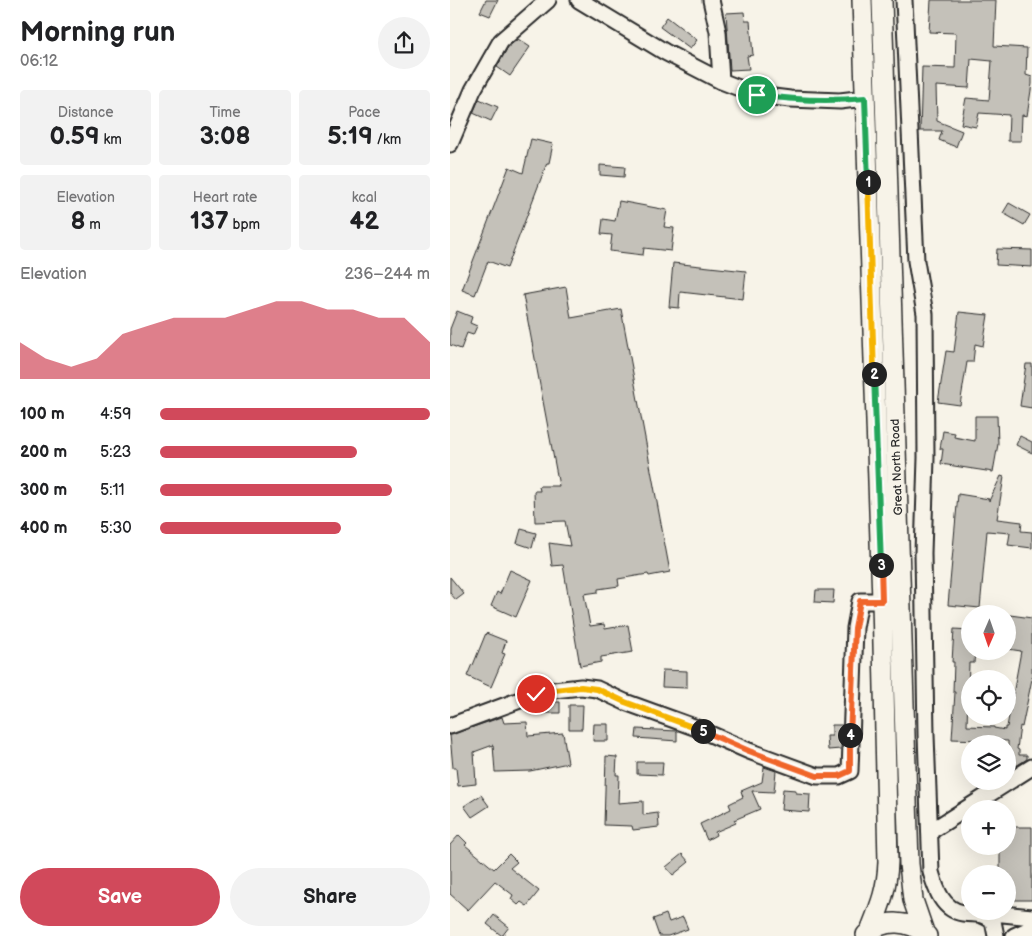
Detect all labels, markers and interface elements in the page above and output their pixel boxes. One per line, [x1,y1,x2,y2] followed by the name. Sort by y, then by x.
[20,16,175,49] text: Morning run
[378,17,430,69] button: share
[20,52,58,71] text: 06:12
[736,74,778,116] pin
[743,81,771,109] icon: arrive
[58,104,114,121] text: Distance
[209,104,241,121] text: Time
[348,104,380,121] text: Pace
[49,121,100,152] text: 0.59
[199,121,251,152] text: 3:08
[327,121,373,152] text: 5:19
[100,131,122,148] text: km
[373,131,401,148] text: /km
[856,170,880,194] pin: 1
[866,174,871,191] text: 1
[56,189,115,206] text: Elevation
[193,189,257,206] text: Heart rate
[352,189,377,206] text: kcal
[70,206,86,237] text: 8
[190,206,229,237] text: 137
[349,206,379,237] text: 42
[86,216,101,233] text: m
[229,216,260,233] text: bpm
[20,265,87,284] text: Elevation
[344,265,430,284] text: 236–244 m
[862,362,886,386] pin: 2
[870,366,879,383] text: 2
[20,405,65,424] text: 100 m
[100,405,131,424] text: 4:59
[888,418,906,516] street label: Great North Road
[20,443,67,462] text: 200 m
[100,443,131,462] text: 5:23
[20,481,67,500] text: 300 m
[100,481,125,500] text: 5:11
[20,519,67,538] text: 400 m
[100,519,132,538] text: 5:30
[868,552,894,578] pin: 3
[877,557,886,574] text: 3
[961,605,1016,660] north arrow
[961,605,1016,920] map controls
[961,670,1016,725] button: locate
[515,673,557,715] pin
[522,680,550,708] icon: check
[690,718,716,744] pin: 5
[838,722,862,748] pin: 4
[699,723,708,740] text: 5
[846,727,855,744] text: 4
[961,735,1016,790] button: layers
[961,800,1016,855] button: +
[961,865,1016,920] button: −
[20,868,220,926] button: Save
[230,868,430,926] button: Share

